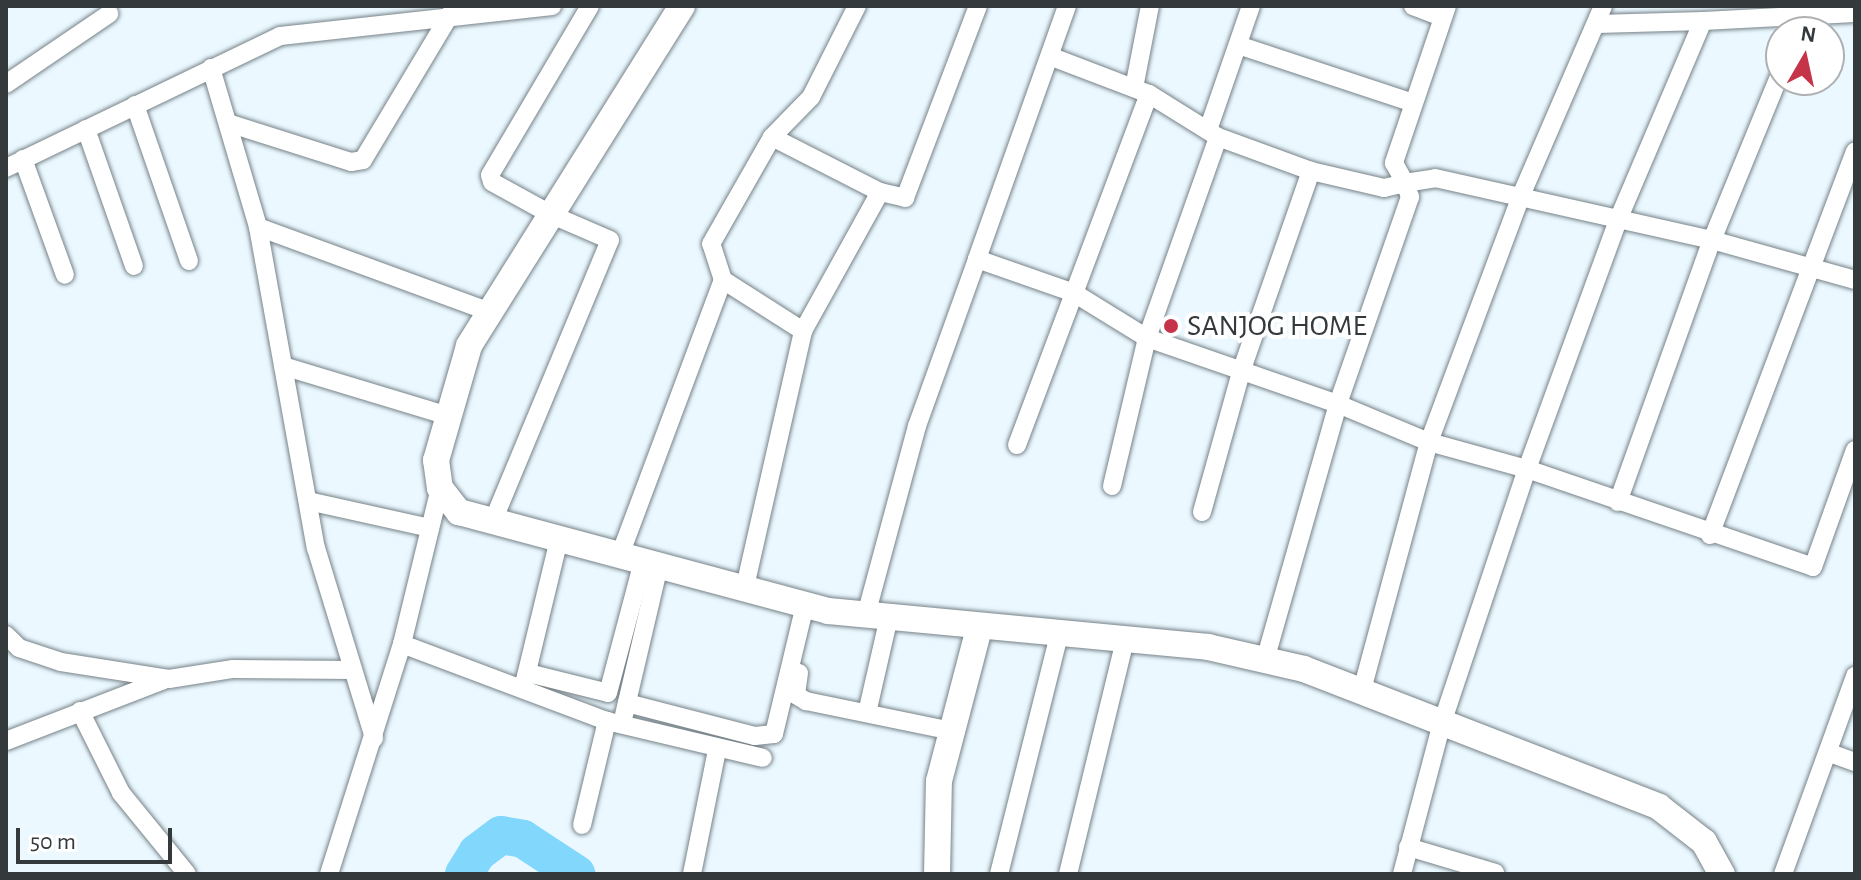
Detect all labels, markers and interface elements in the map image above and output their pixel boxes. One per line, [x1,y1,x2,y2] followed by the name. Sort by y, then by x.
[1765,16,1845,96] north arrow
[1799,22,1818,46] text: N
[1187,308,1367,344] place label: SANJOG HOME
[1162,317,1180,335] marker: SANJOG HOME
[20,812,176,862] scale bar
[30,830,76,854] text: 50 m

